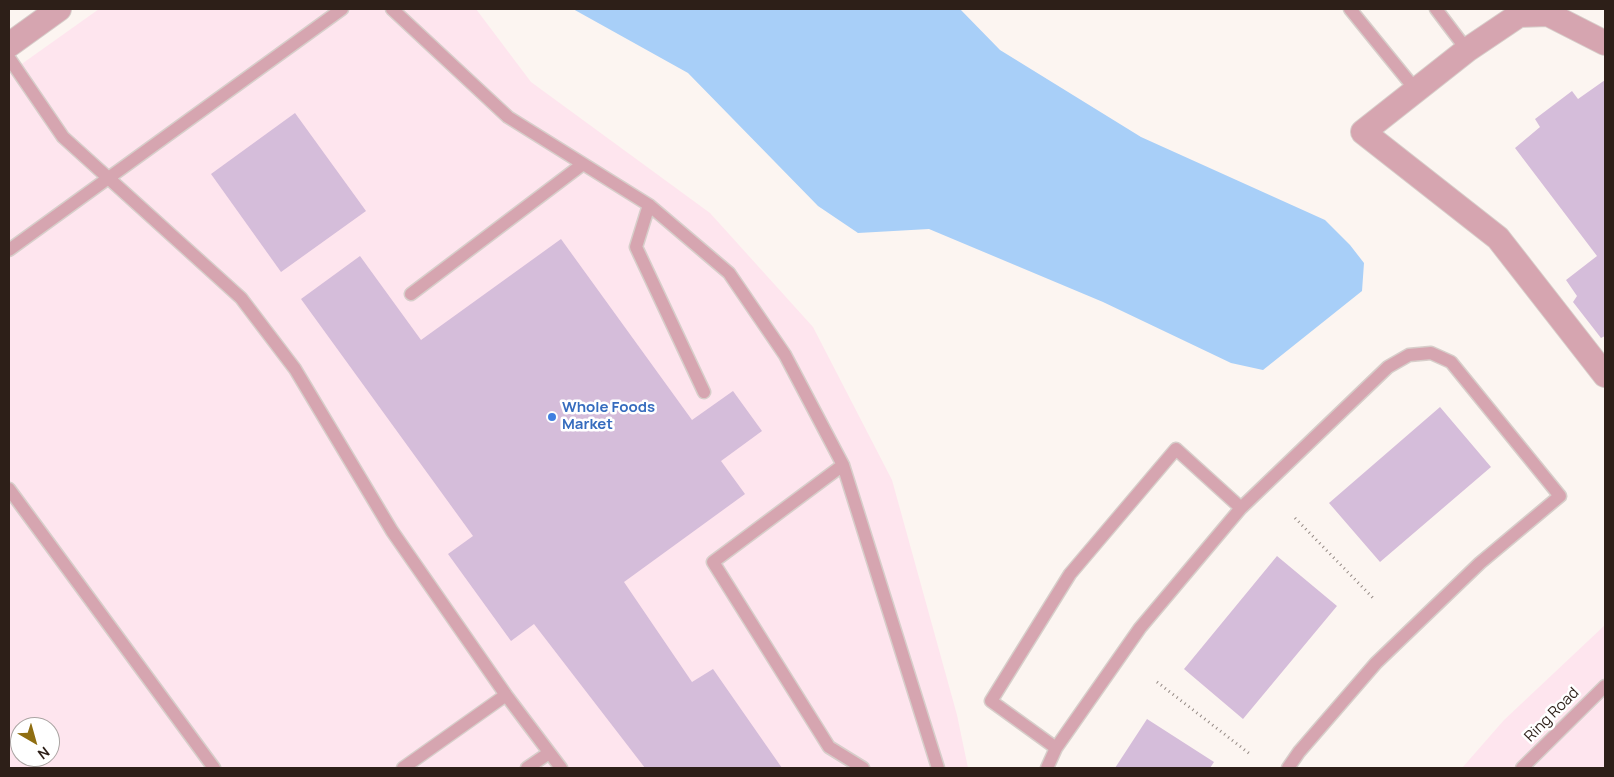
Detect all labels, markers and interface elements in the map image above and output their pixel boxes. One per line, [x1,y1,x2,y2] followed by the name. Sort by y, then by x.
[562,399,655,434] place label: Whole Foods Market
[546,411,558,423] marker: Whole Foods Market
[1521,684,1583,746] street label: Ring Road
[10,717,60,767] north arrow
[34,743,54,764] text: N

